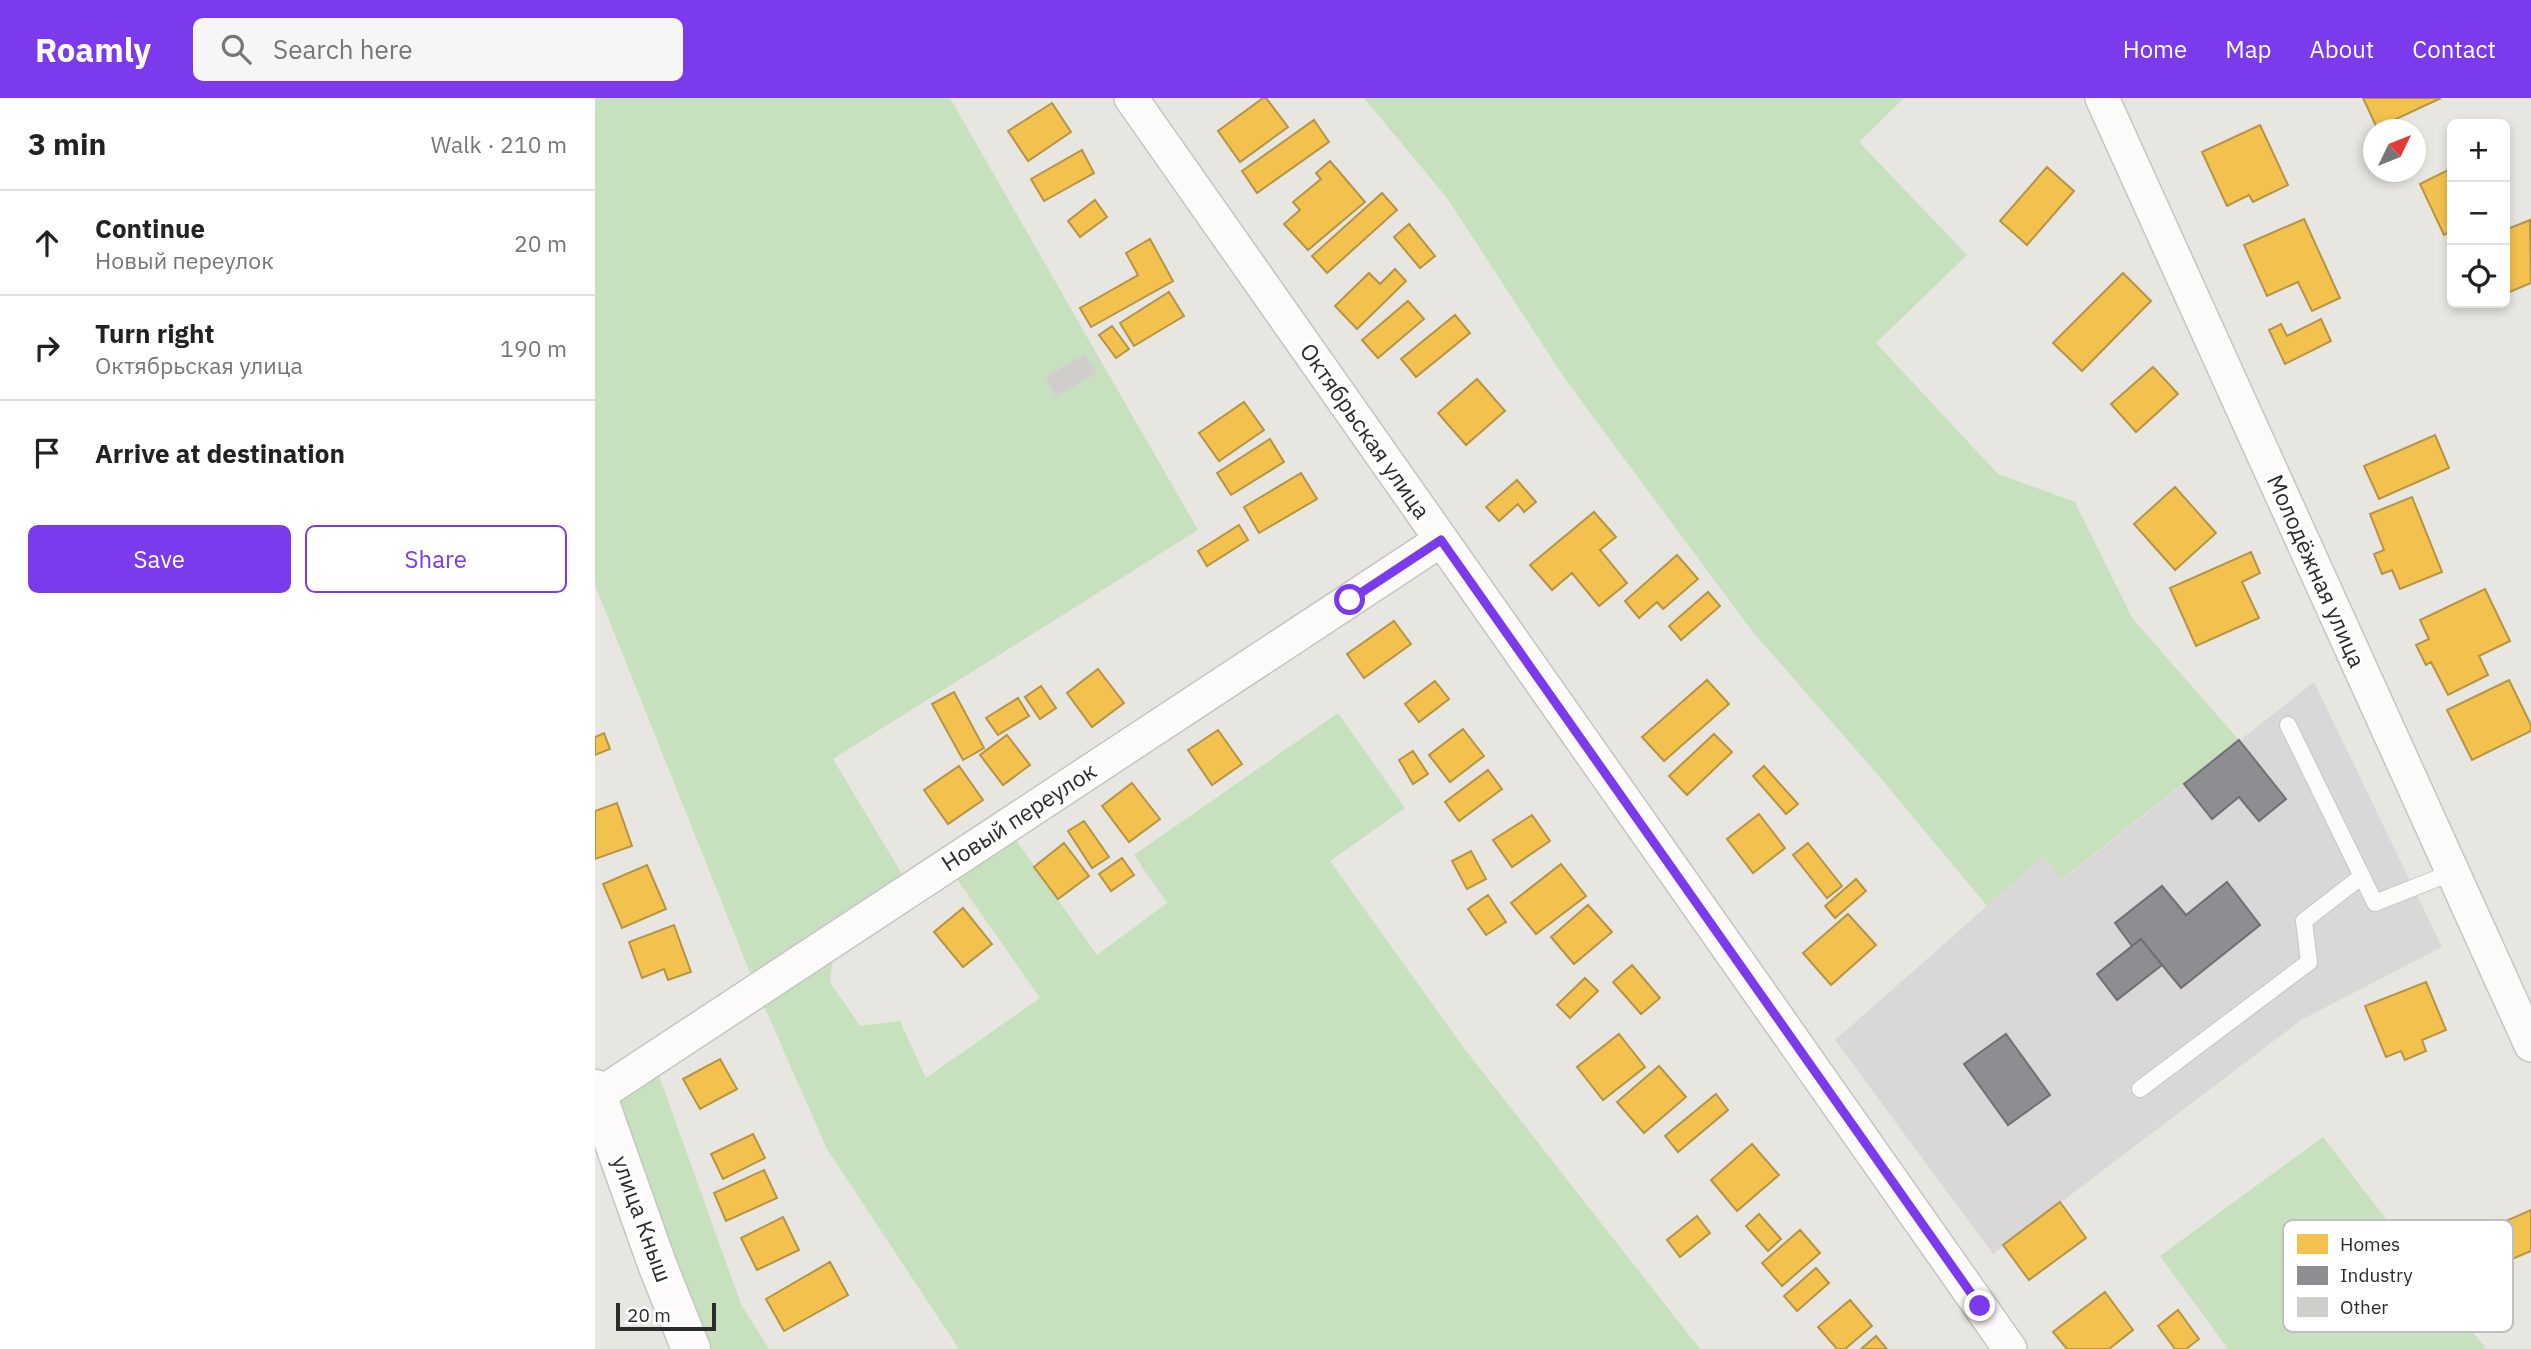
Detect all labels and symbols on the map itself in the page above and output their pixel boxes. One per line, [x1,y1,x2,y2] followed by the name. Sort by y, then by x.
[2363,119,2426,182] north arrow
[1294,337,1438,524] street label: Октябрьская улица
[2261,469,2373,672] street label: Молодёжная улица
[1334,584,1365,615] route start
[935,755,1102,877] street label: Новый переулок
[606,1151,680,1286] street label: улица Кныш
[2283,1220,2513,1332] legend
[2340,1232,2400,1256] text: Homes
[2340,1263,2413,1287] text: Industry
[1964,1290,1995,1321] route end
[2340,1295,2388,1319] text: Other
[616,1300,716,1332] scale bar

